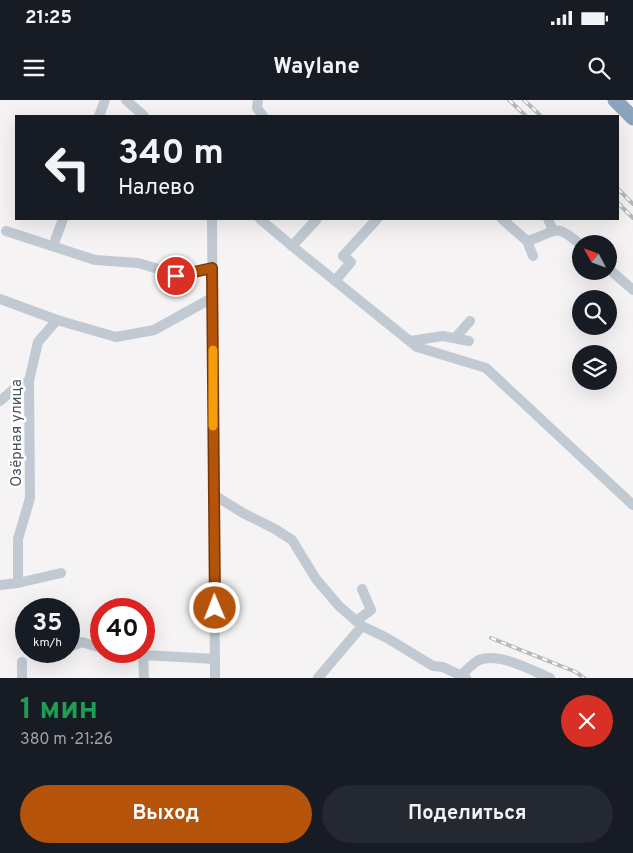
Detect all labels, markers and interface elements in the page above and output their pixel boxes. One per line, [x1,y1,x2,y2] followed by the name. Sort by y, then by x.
[25,6,72,30] text: 21:25
[20,54,48,82] icon: menu
[273,54,360,81] text: Waylane
[585,54,613,82] icon: search
[118,132,224,176] text: 340 m
[35,135,100,200] icon: left
[118,175,195,202] text: Налево
[572,235,618,280] north arrow
[572,235,617,390] map controls
[155,255,197,297] pin
[162,262,190,290] icon: arrive
[572,290,617,335] button: search
[572,345,617,390] button: layers
[8,379,27,487] street label: Озёрная улица
[188,581,240,633] position arrow
[90,598,155,663] speed limit sign: 40
[32,608,63,640] text: 35
[33,635,62,651] text: km/h
[20,692,98,729] text: 1 мин
[561,695,613,747] button: close
[20,730,113,750] text: 380 m · 21:26
[20,785,312,843] button: Выход
[322,785,613,843] button: Поделиться

